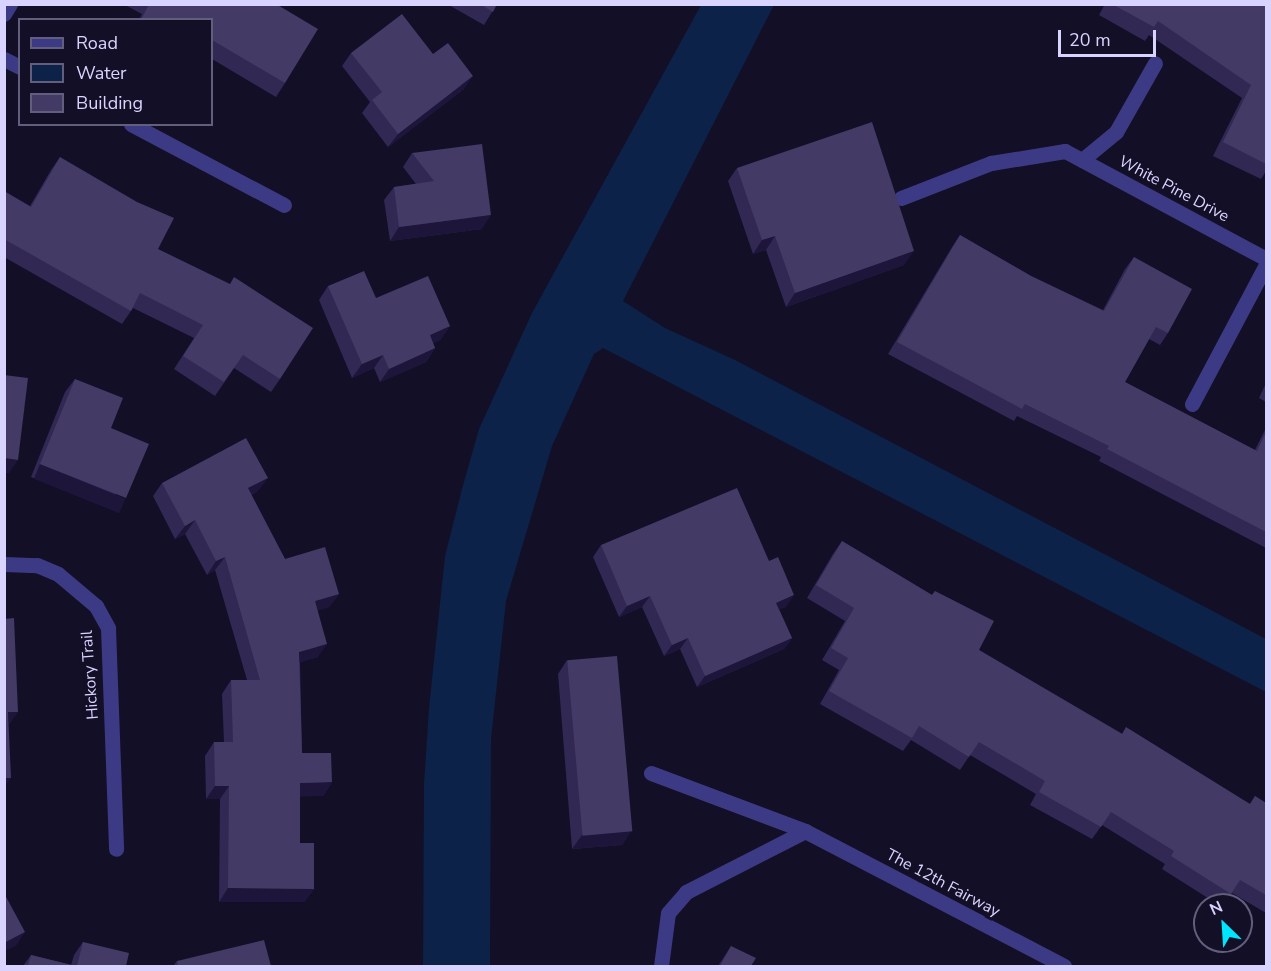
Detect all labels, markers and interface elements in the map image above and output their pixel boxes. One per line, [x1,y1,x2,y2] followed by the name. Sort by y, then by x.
[18,18,213,126] legend
[1061,18,1158,56] scale bar
[1069,28,1111,52] text: 20 m
[76,31,118,55] text: Road
[76,61,127,85] text: Water
[76,91,143,115] text: Building
[1116,152,1232,226] street label: White Pine Drive
[77,630,103,720] street label: Hickory Trail
[883,845,1003,921] street label: The 12th Fairway
[1193,893,1253,953] north arrow
[1206,896,1226,921] text: N

